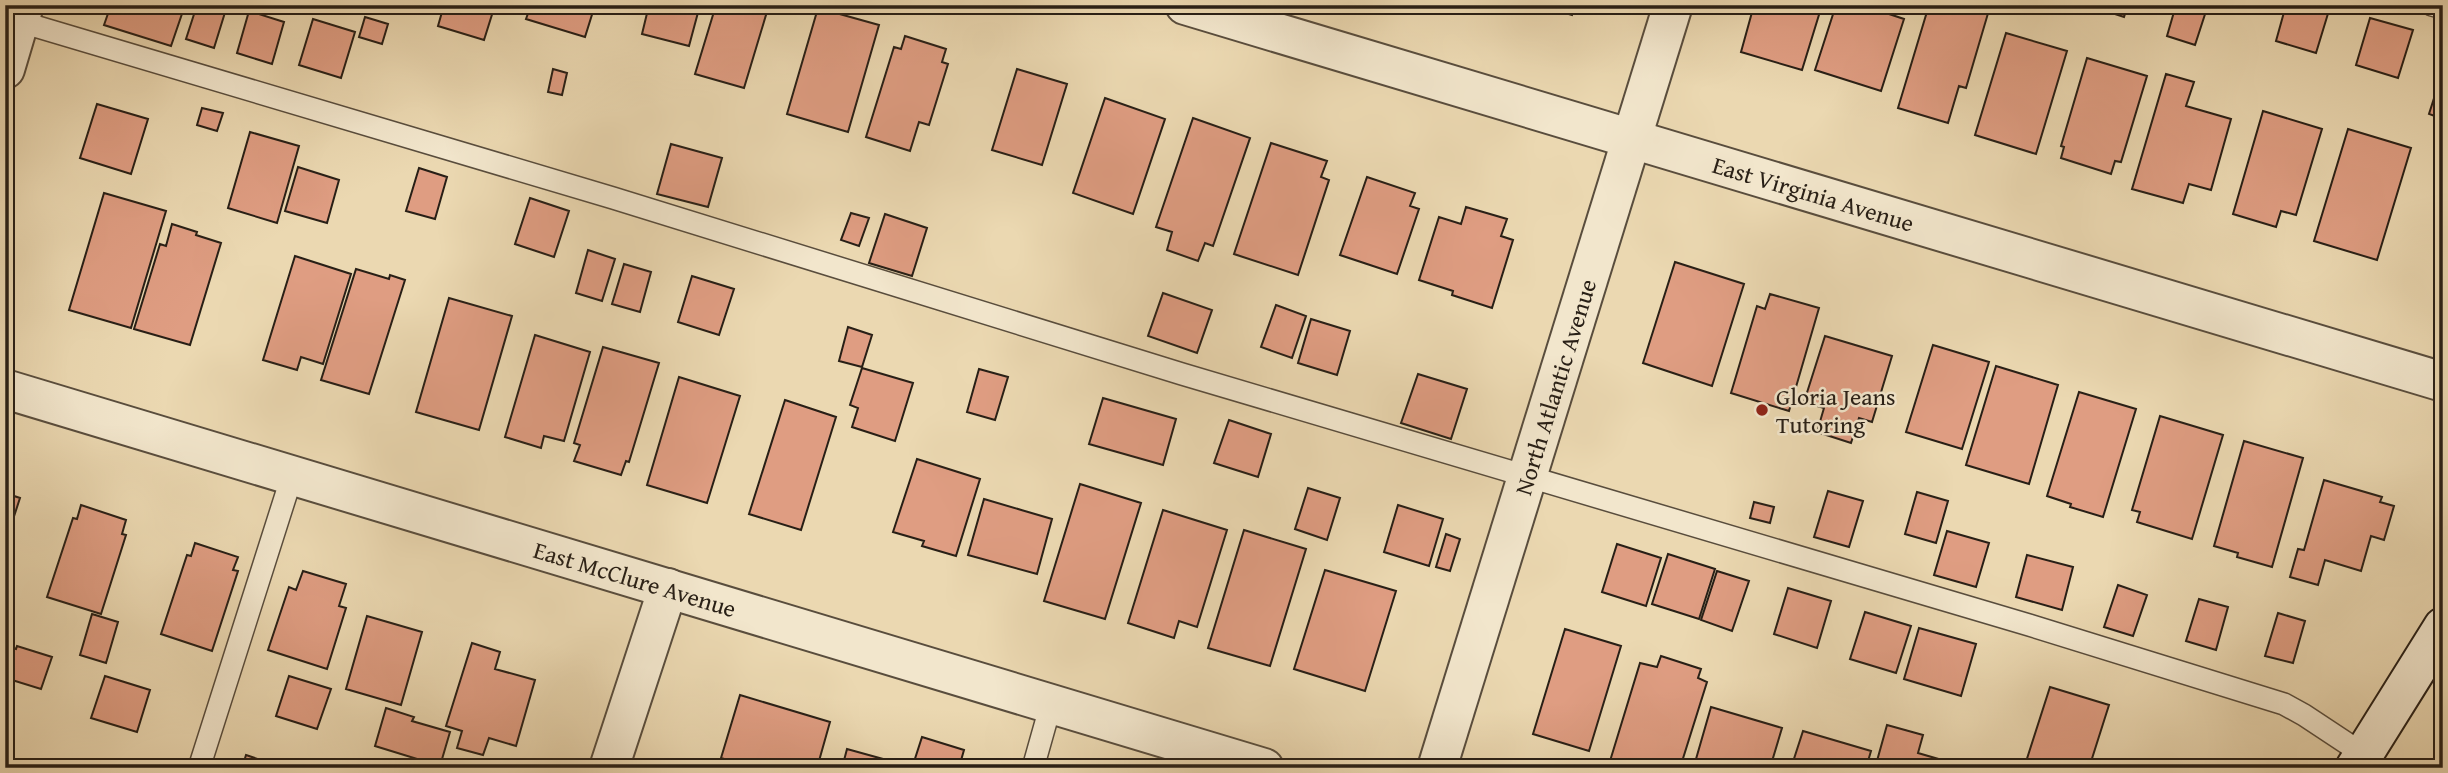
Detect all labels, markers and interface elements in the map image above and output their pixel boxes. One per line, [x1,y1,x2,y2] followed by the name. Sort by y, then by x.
[1708,147,1918,240] street label: East Virginia Avenue
[1505,274,1605,499] street label: North Atlantic Avenue
[1776,379,1896,442] place label: Gloria Jeans Tutoring
[1754,402,1770,418] marker: Gloria Jeans Tutoring
[530,532,741,626] street label: East McClure Avenue

